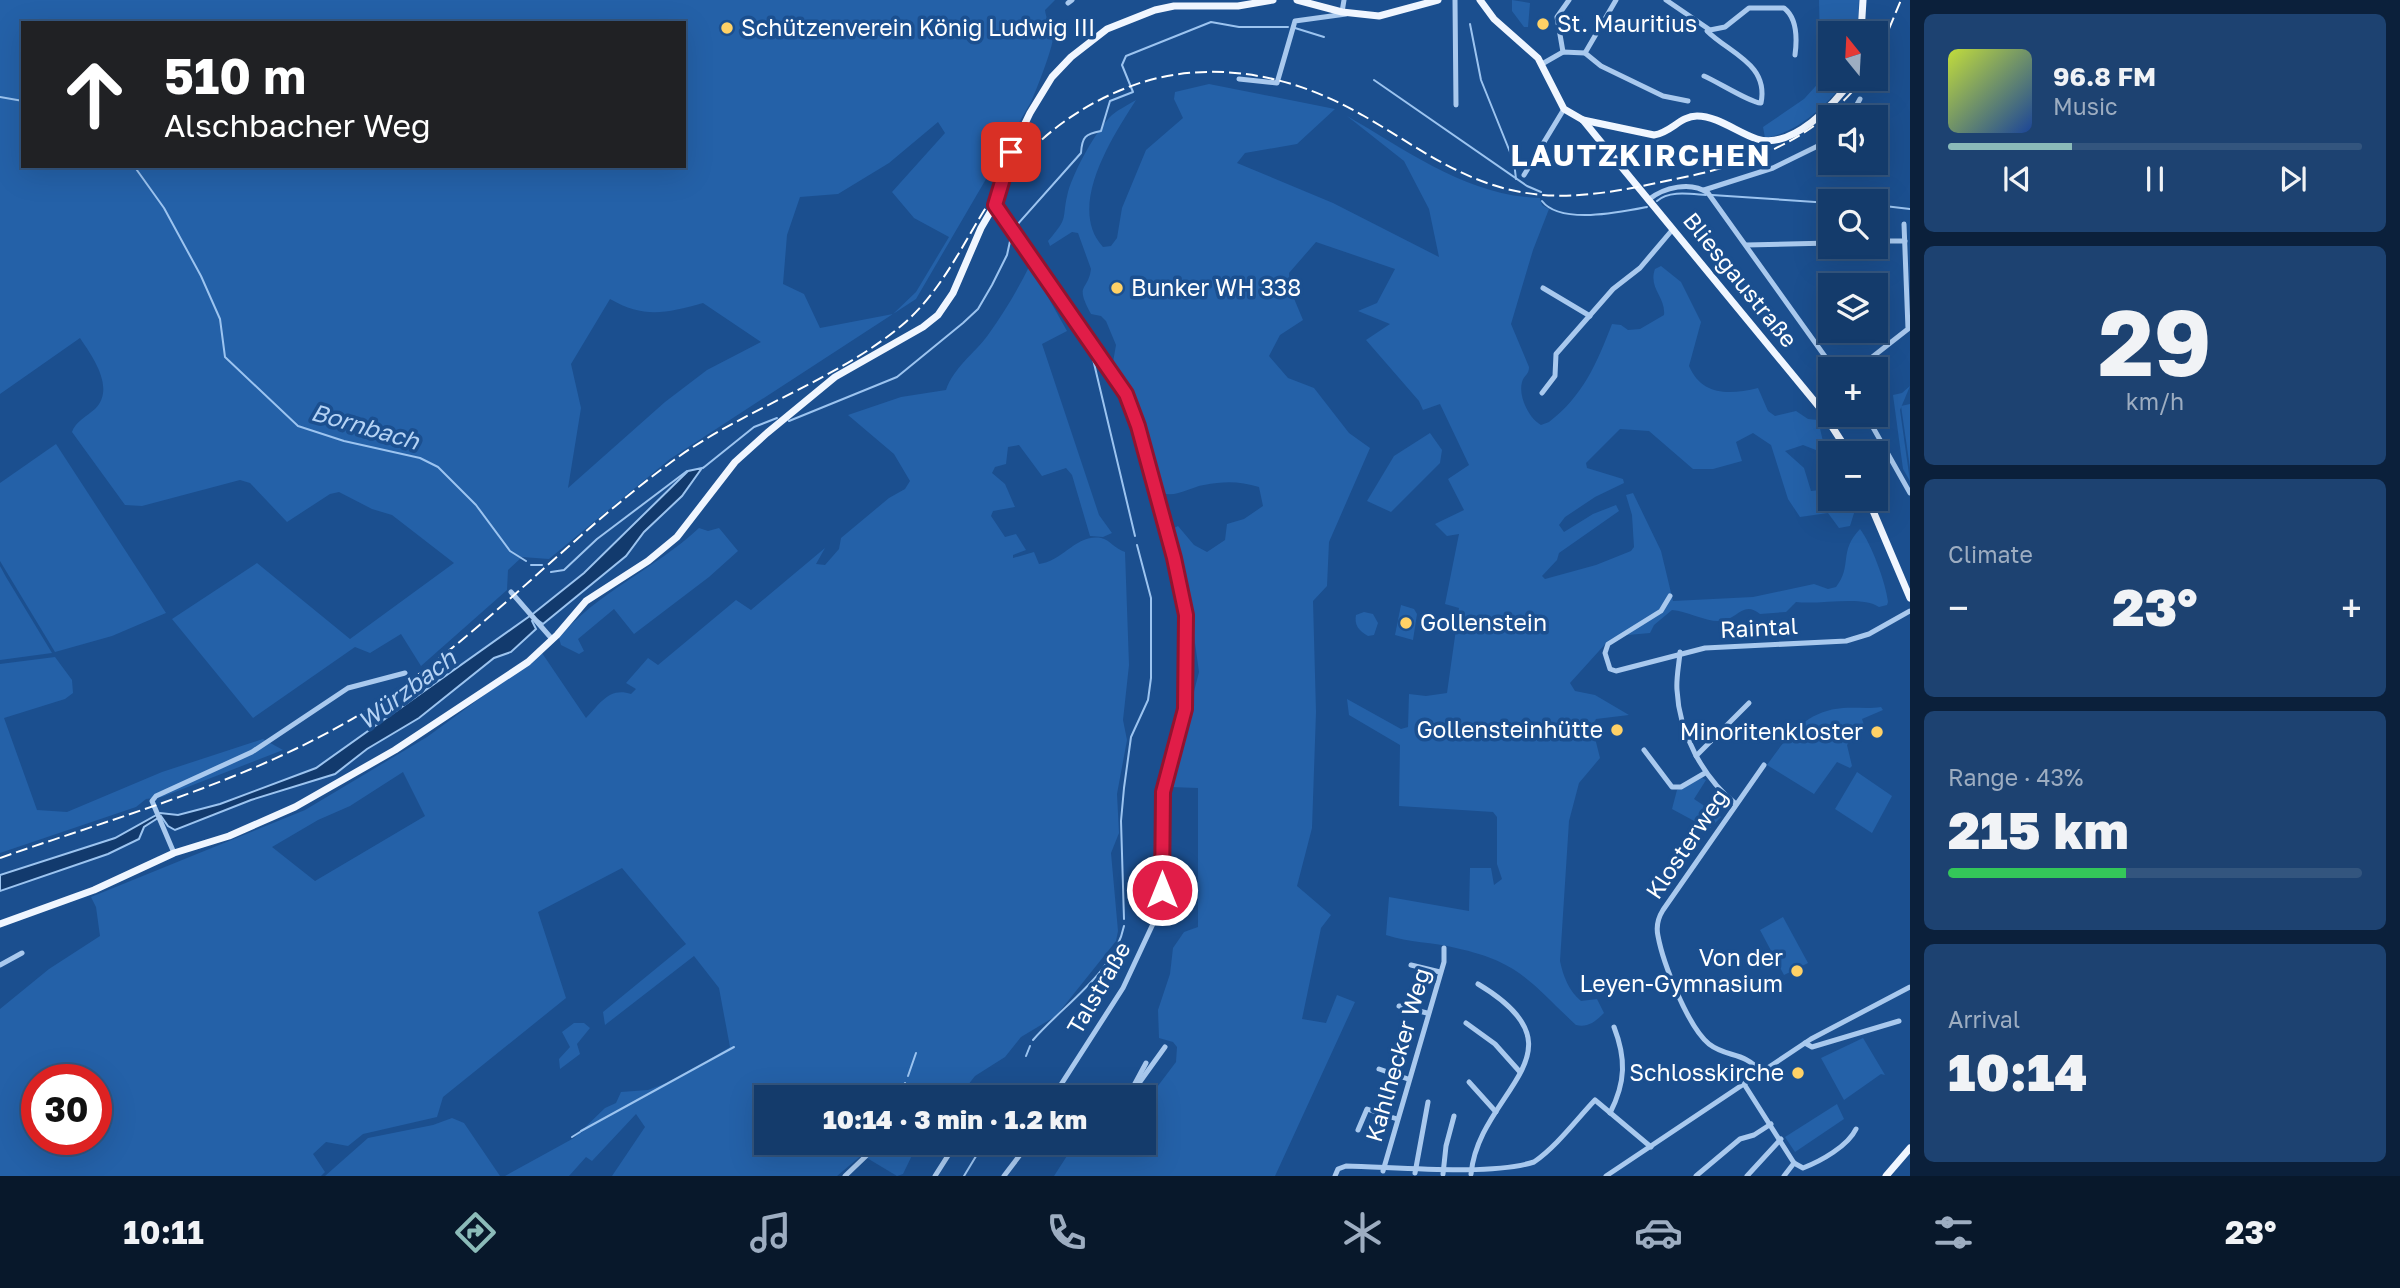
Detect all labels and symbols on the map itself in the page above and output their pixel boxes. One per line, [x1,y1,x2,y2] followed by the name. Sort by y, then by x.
[1557,9,1697,37] place label: St. Mauritius
[741,13,1095,41] place label: Schützenverein König Ludwig III
[1535,16,1551,32] marker: St. Mauritius
[719,20,735,36] marker: Schützenverein König Ludwig III
[1818,21,1888,91] north arrow
[981,122,1041,182] pin
[1511,137,1771,173] district label: LAUTZKIRCHEN
[1678,206,1804,352] street label: Bliesgaustraße
[1131,273,1301,301] place label: Bunker WH 338
[1109,280,1125,296] marker: Bunker WH 338
[308,396,424,455] water label: Bornbach
[1420,608,1547,636] place label: Gollenstein
[1719,611,1799,643] street label: Raintal
[1398,615,1414,631] marker: Gollenstein
[351,642,462,735] water label: Würzbach
[1416,715,1603,743] place label: Gollensteinhütte
[1680,717,1863,745] place label: Minoritenkloster
[1609,722,1625,738] marker: Gollensteinhütte
[1869,724,1885,740] marker: Minoritenkloster
[1639,783,1733,904] street label: Klosterweg
[1125,853,1199,927] position arrow
[1060,936,1136,1039] street label: Talstraße
[1579,943,1783,997] place label: Von der Leyen-Gymnasium
[1789,963,1805,979] marker: Von der Leyen-Gymnasium
[1359,965,1435,1145] street label: Kahlhecker Weg
[1629,1058,1784,1086] place label: Schlosskirche
[21,1064,112,1155] speed limit sign: 30
[1790,1065,1806,1081] marker: Schlosskirche

